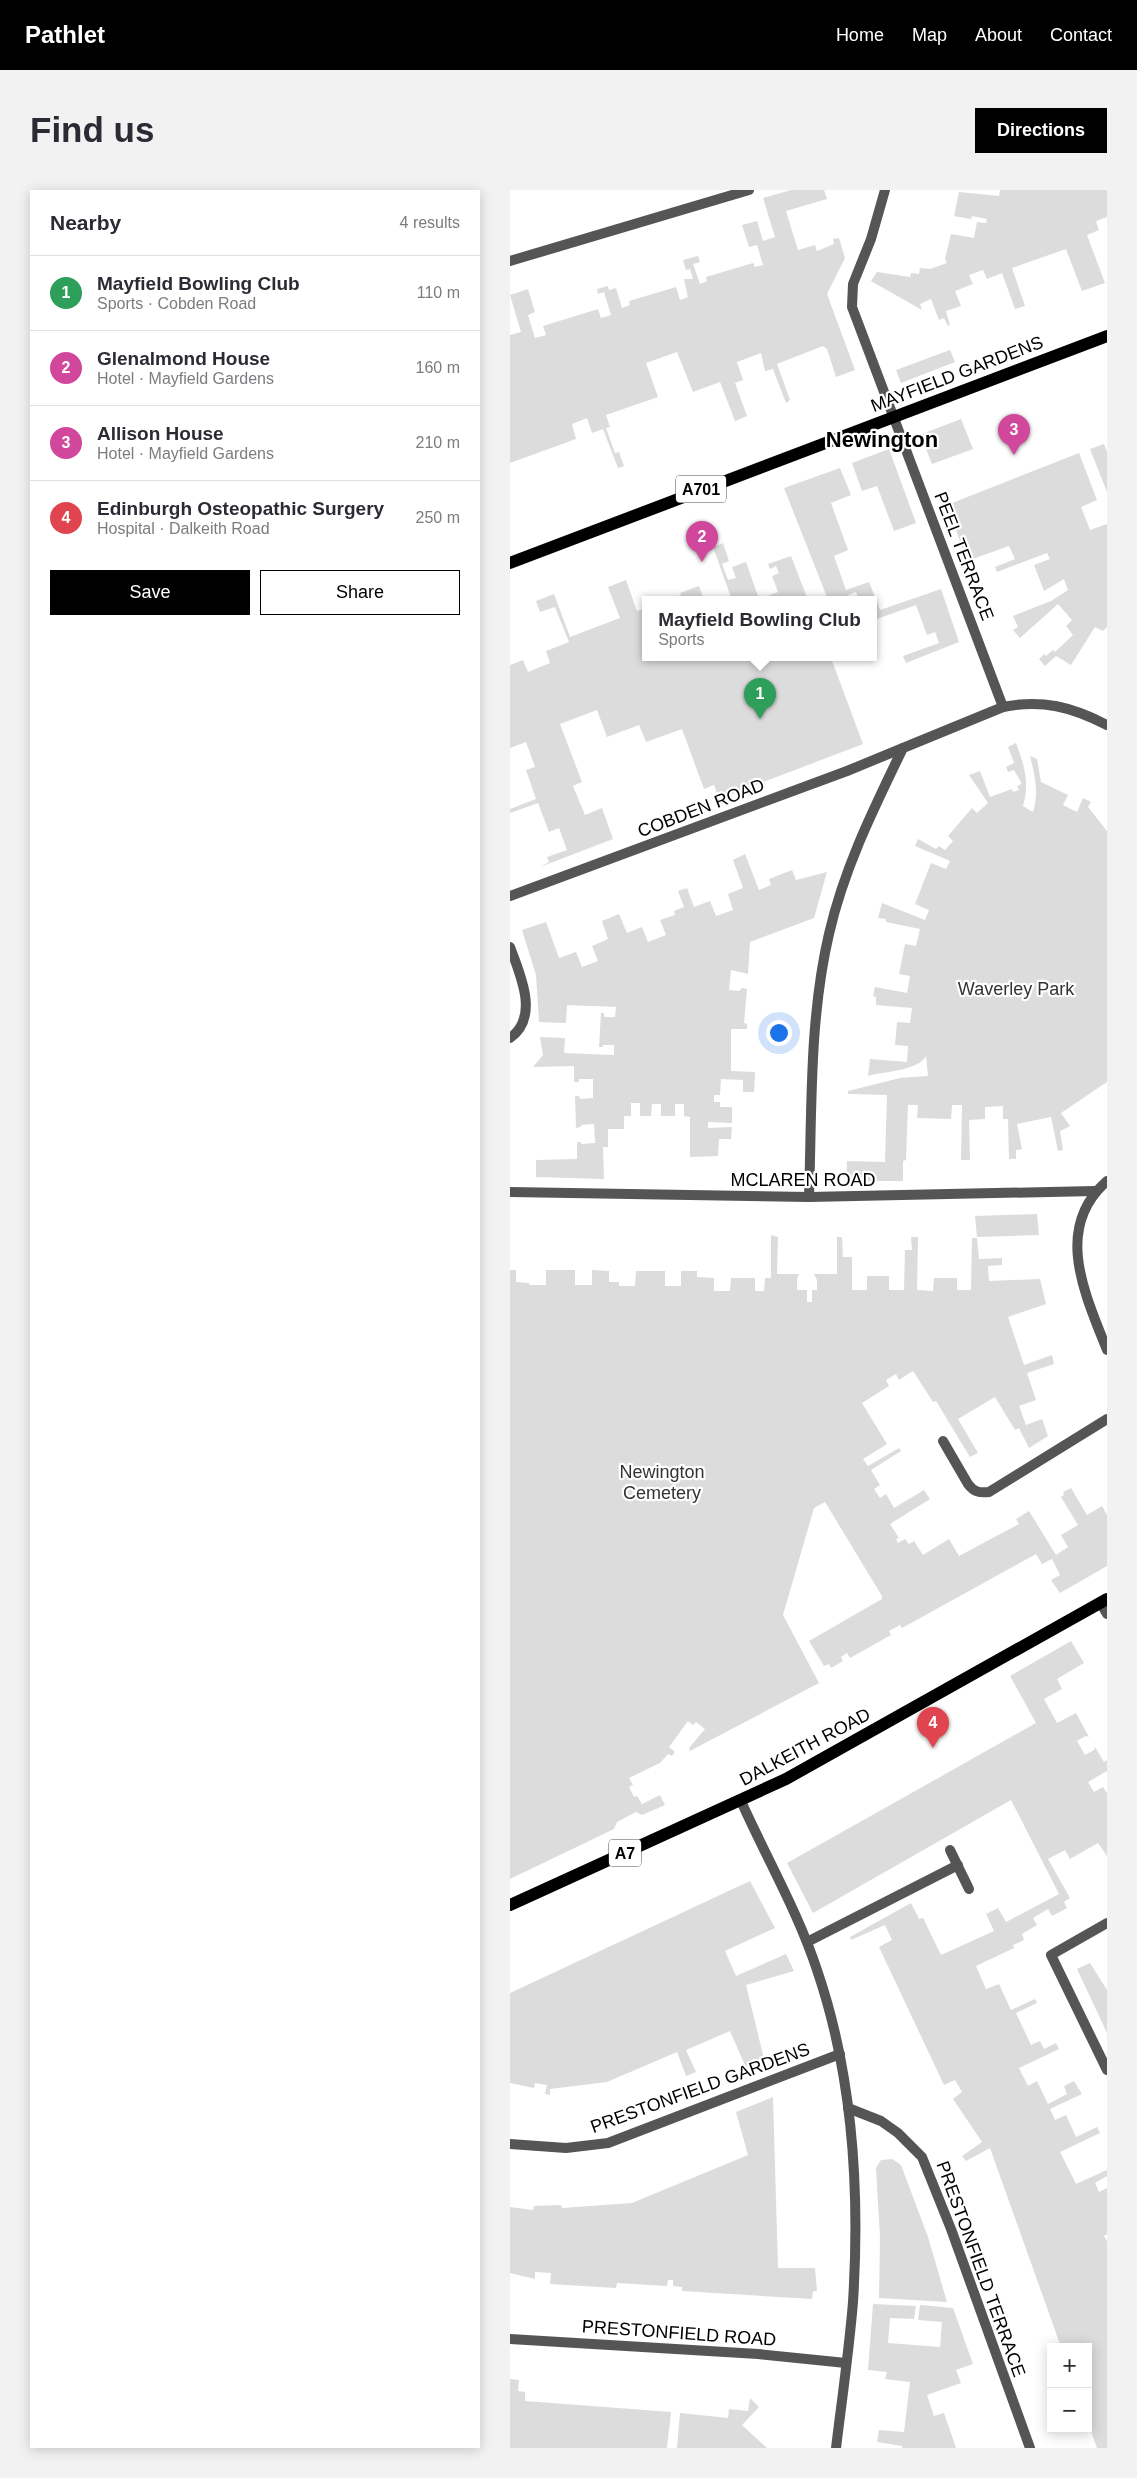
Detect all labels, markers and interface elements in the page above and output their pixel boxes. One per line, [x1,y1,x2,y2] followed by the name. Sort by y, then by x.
[25,21,105,48] text: Pathlet
[836,25,884,45] text: Home
[912,25,947,45] text: Map
[975,25,1022,45] text: About
[1050,25,1112,45] text: Contact
[975,108,1107,153] button: Directions
[30,110,154,149] text: Find us
[50,211,121,234] text: Nearby
[400,214,460,231] text: 4 results
[97,273,300,294] text: Mayfield Bowling Club
[62,284,70,301] text: 1
[417,284,460,301] text: 110 m
[97,295,256,312] text: Sports · Cobden Road
[868,332,1046,416] street label: MAYFIELD GARDENS
[97,348,270,369] text: Glenalmond House
[62,359,70,376] text: 2
[416,359,460,376] text: 160 m
[97,370,274,387] text: Hotel · Mayfield Gardens
[998,414,1030,455] pin: 3
[97,423,224,444] text: Allison House
[826,427,938,452] district label: Newington
[62,434,70,451] text: 3
[416,434,460,451] text: 210 m
[97,445,274,462] text: Hotel · Mayfield Gardens
[676,476,726,502] road number: A701
[930,489,998,623] street label: PEEL TERRACE
[97,498,384,519] text: Edinburgh Osteopathic Surgery
[62,509,70,526] text: 4
[416,509,460,526] text: 250 m
[97,520,270,537] text: Hospital · Dalkeith Road
[686,521,718,562] pin: 2
[50,570,250,615] button: Save
[260,570,460,615] button: Share
[642,596,877,661] popup
[658,609,861,630] text: Mayfield Bowling Club
[658,631,704,648] text: Sports
[744,678,776,719] pin: 1
[635,775,767,841] street label: COBDEN ROAD
[958,979,1075,999] park label: Waverley Park
[766,1020,792,1046] your location
[730,1170,876,1190] street label: MCLAREN ROAD
[619,1462,705,1503] park label: Newington Cemetery
[736,1704,874,1790] street label: DALKEITH ROAD
[917,1707,949,1748] pin: 4
[609,1840,641,1866] road number: A7
[588,2039,812,2137] street label: PRESTONFIELD GARDENS
[933,2158,1029,2380] street label: PRESTONFIELD TERRACE
[581,2316,777,2350] street label: PRESTONFIELD ROAD
[1047,2343,1092,2433] map controls
[1047,2343,1092,2388] button: +
[1047,2388,1092,2433] button: −

